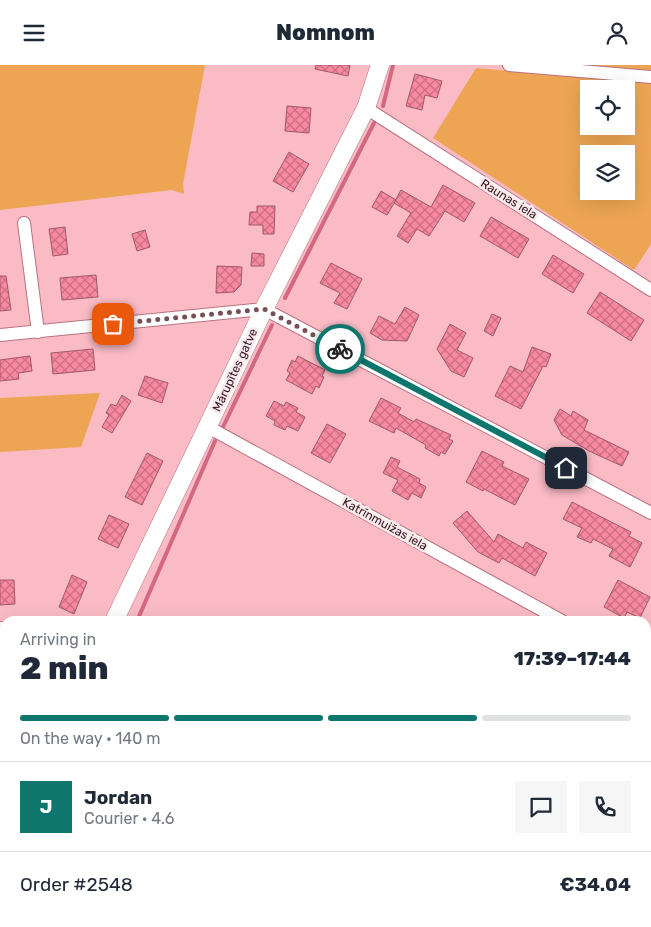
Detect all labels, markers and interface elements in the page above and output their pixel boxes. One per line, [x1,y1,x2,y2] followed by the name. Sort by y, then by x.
[20,19,48,47] icon: menu
[276,19,375,46] text: Nomnom
[603,19,631,47] icon: person
[580,80,635,200] map controls
[580,80,635,135] button: locate
[580,145,635,200] button: layers
[478,176,540,222] street label: Raunas iela
[92,303,134,345] pin
[99,310,127,338] icon: bag
[315,324,365,374] courier
[210,326,260,414] street label: Mārupītes gatve
[326,335,354,363] icon: bike
[545,447,587,489] pin
[552,454,580,482] icon: home
[340,495,430,553] street label: Katrīnmuižas iela
[20,630,96,649] text: Arriving in
[514,647,631,670] text: 17:39–17:44
[20,649,109,687] text: 2 min
[20,729,160,748] text: On the way · 140 m
[515,781,567,833] button: chat
[579,781,631,833] button: phone
[84,786,152,809] text: Jordan
[40,795,52,818] text: J
[84,809,174,828] text: Courier · 4.6
[20,873,133,896] text: Order #2548
[560,873,631,896] text: €34.04

